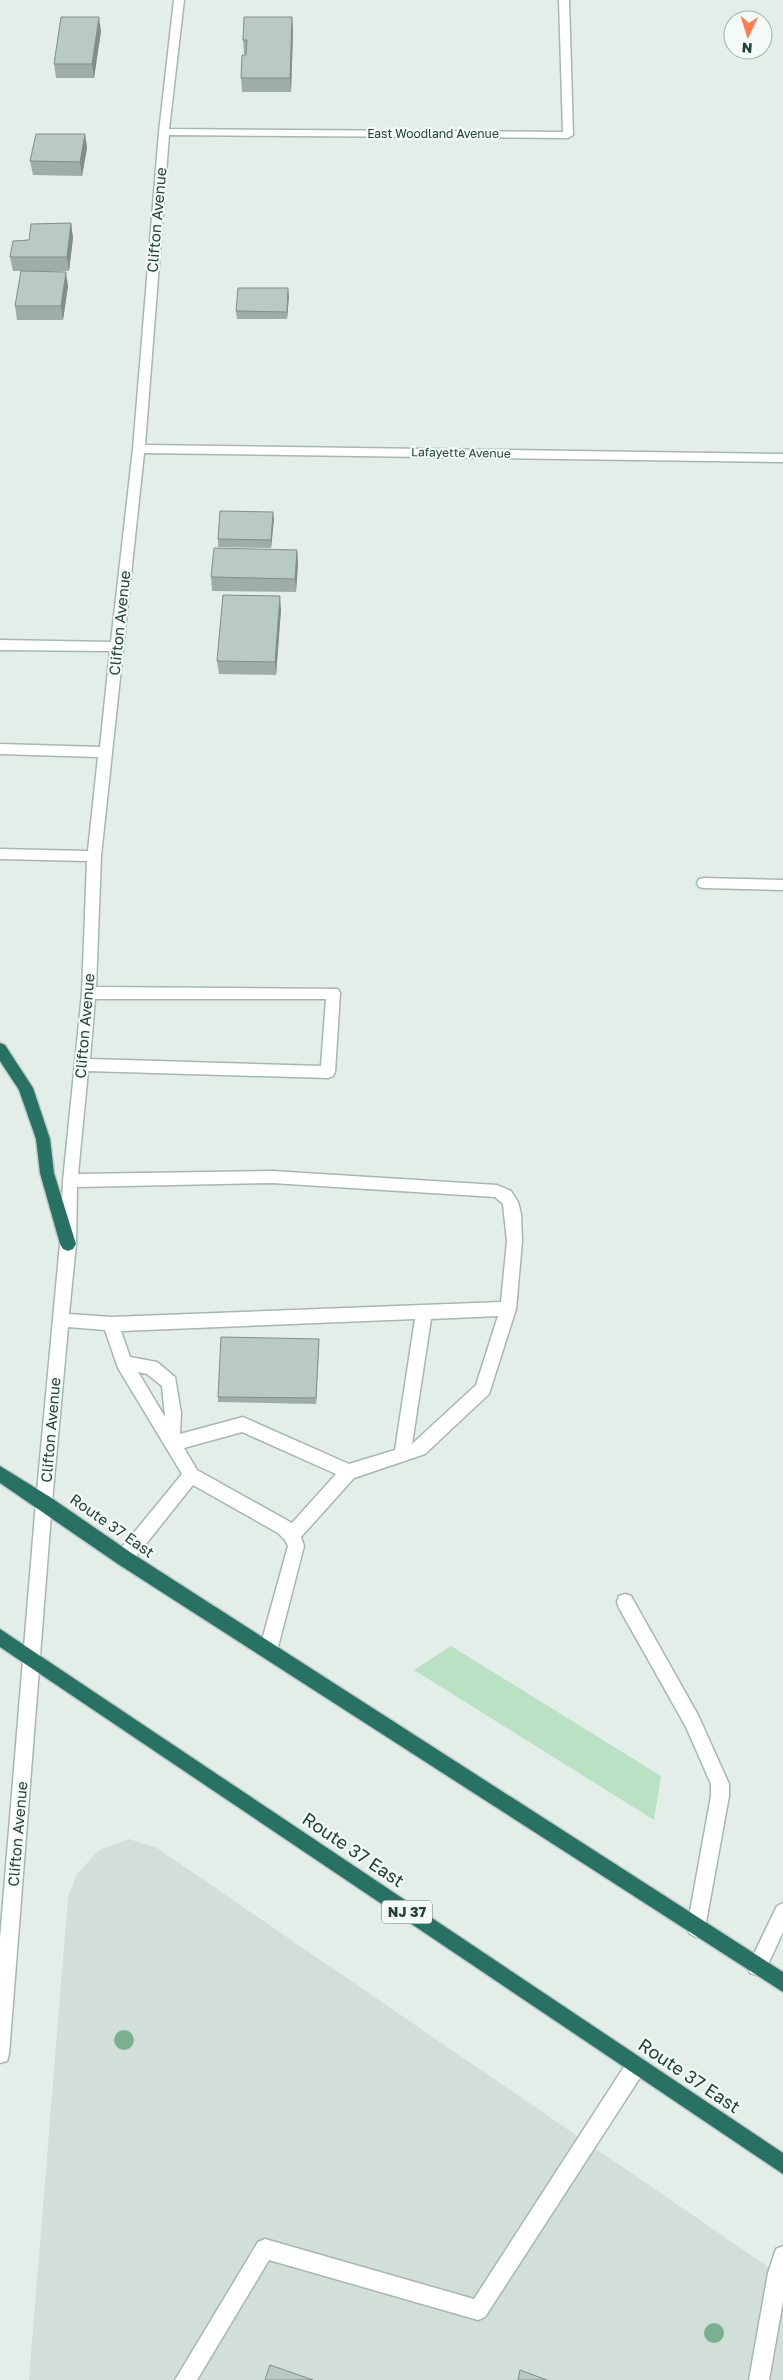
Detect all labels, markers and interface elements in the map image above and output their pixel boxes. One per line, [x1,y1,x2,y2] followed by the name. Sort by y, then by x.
[723,10,773,60] north arrow
[741,40,753,57] text: N
[367,126,499,141] street label: East Woodland Avenue
[142,166,170,273] street label: Clifton Avenue
[411,444,511,461] street label: Lafayette Avenue
[105,569,134,676] street label: Clifton Avenue
[70,972,98,1079] street label: Clifton Avenue
[36,1376,64,1483] street label: Clifton Avenue
[67,1490,158,1561] street label: Route 37 East
[3,1780,31,1887] street label: Clifton Avenue
[298,1807,409,1891] street label: Route 37 East
[382,1900,432,1924] road number: NJ 37
[634,2033,745,2117] street label: Route 37 East

